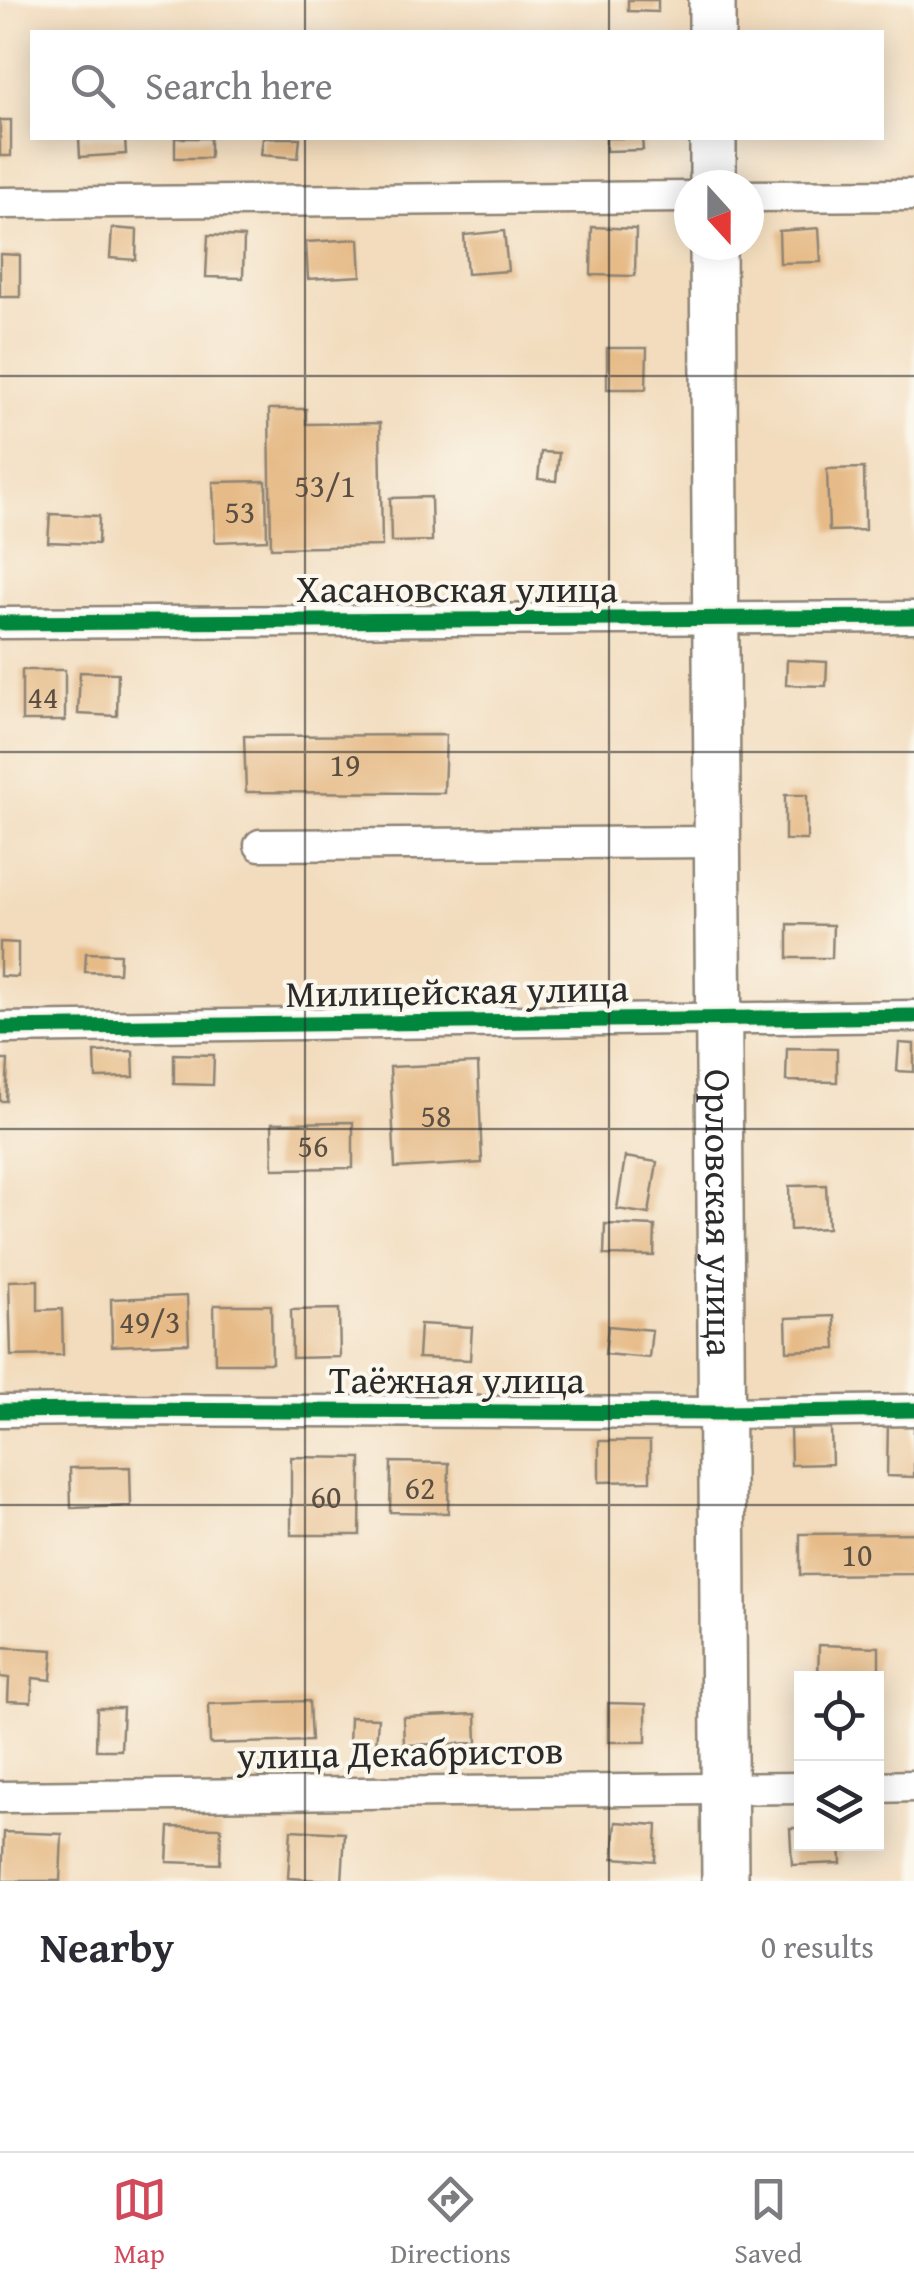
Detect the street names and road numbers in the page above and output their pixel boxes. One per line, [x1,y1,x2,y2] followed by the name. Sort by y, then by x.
[296,560,618,616] street label: Хасановская улица
[285,959,629,1021] street label: Милицейская улица
[691,1069,749,1357] street label: Орловская улица
[329,1351,585,1407] street label: Таёжная улица
[235,1721,564,1783] street label: улица Декабристов

